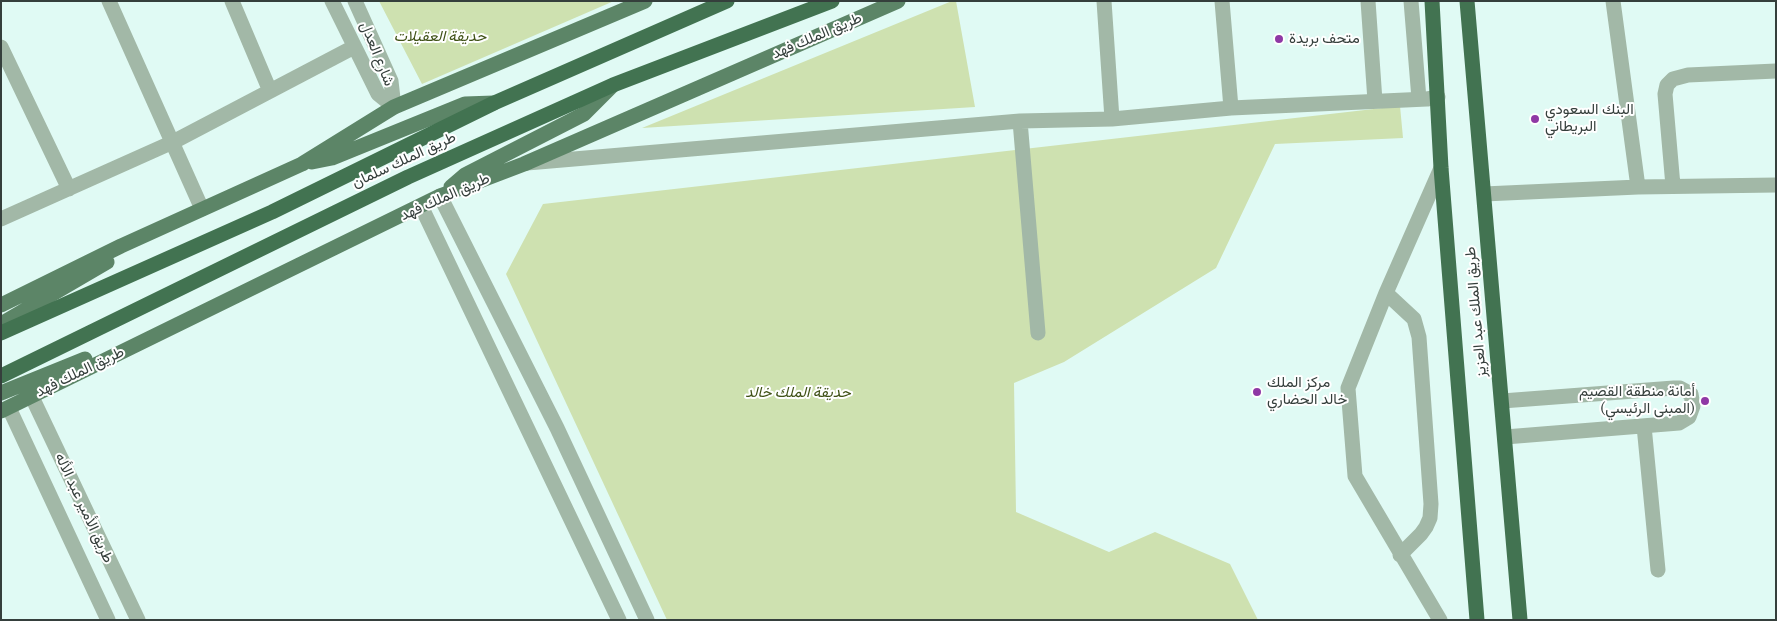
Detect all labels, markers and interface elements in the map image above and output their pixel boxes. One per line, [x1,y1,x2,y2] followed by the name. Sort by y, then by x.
[769,9,865,63] street label: طريق الملك فهد
[356,19,398,89] street label: شارع العدل
[394,28,486,46] park label: حديقة العقيلات
[1289,30,1360,48] place label: متحف بريدة
[1273,33,1285,45] marker: متحف بريدة
[1545,101,1634,136] place label: البنك السعودي البريطاني
[1529,113,1541,125] marker: البنك السعودي البريطاني
[349,128,459,192] street label: طريق الملك سلمان
[398,169,492,225] street label: طريق الملك فهد
[1461,246,1491,378] street label: طريق الملك عبد العزيز
[33,343,127,401] street label: طريق الملك فهد
[1267,374,1347,409] place label: مركز الملك خالد الحضاري
[1579,383,1695,418] place label: أمانة منطقة القصيم (المبنى الرئيسي)
[745,384,851,402] park label: حديقة الملك خالد
[1251,386,1263,398] marker: مركز الملك خالد الحضاري
[1699,395,1711,407] marker: أمانة منطقة القصيم (المبنى الرئيسي)
[51,450,117,566] street label: طريق الأمير عبد الأله

